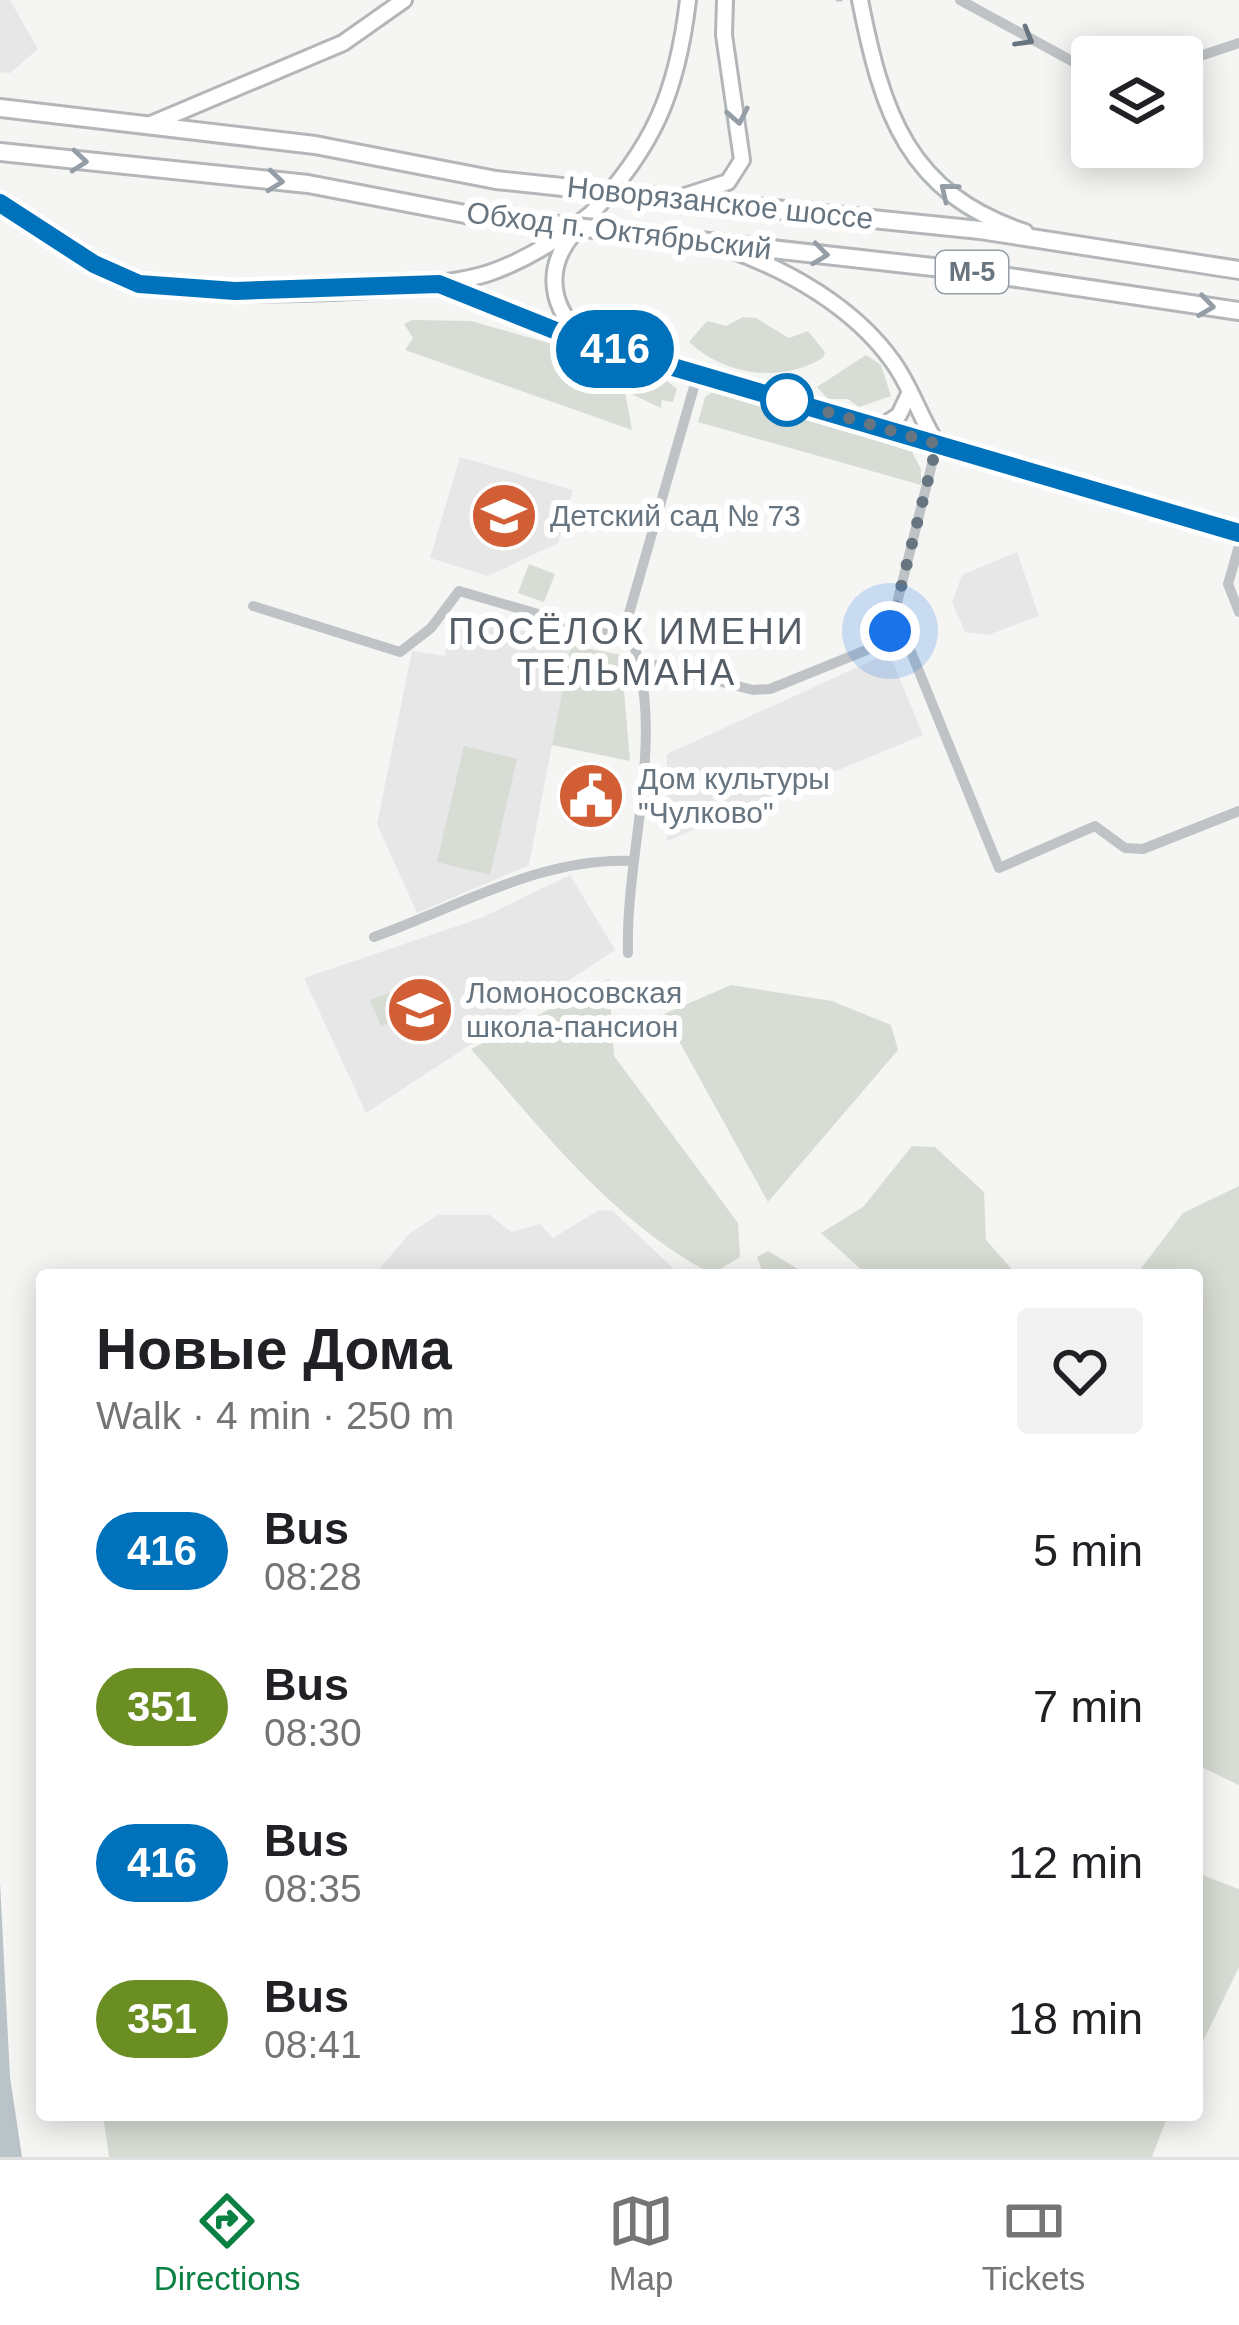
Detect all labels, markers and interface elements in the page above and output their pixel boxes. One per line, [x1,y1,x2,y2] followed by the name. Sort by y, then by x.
[1012,24,1034,47] one-way arrow
[1071,36,1203,168] map controls
[1071,36,1203,168] button: layers
[724,105,750,125] one-way arrow
[70,148,89,173] one-way arrow
[266,168,285,193] one-way arrow
[565,170,875,235] street label: Новорязанское шоссе
[940,184,962,205] one-way arrow
[465,195,773,266] street label: Обход п. Октябрьский
[810,241,830,267] one-way arrow
[936,251,1008,293] road number: М-5
[1197,292,1216,318] one-way arrow
[546,310,684,388] line badge: 416
[580,325,650,372] text: 416
[762,375,812,425] unlabelled marker
[469,481,539,551] school or university icon: Детский сад № 73
[550,499,801,532] place label: Детский сад № 73
[860,601,920,661] your location
[448,611,806,693] district label: ПОСЁЛОК ИМЕНИ ТЕЛЬМАНА
[556,761,626,831] public building icon: Дом культуры "Чулково"
[638,762,830,829] place label: Дом культуры "Чулково"
[385,975,455,1045] school or university icon: Ломоносовская школа-пансион
[466,976,682,1043] place label: Ломоносовская школа-пансион
[1017,1308,1143,1434] button: heart
[96,1317,452,1381] text: Новые Дома
[96,1394,454,1437] text: Walk · 4 min · 250 m
[264,1503,349,1554] text: Bus
[1033,1525,1143,1576] text: 5 min
[127,1527,197,1574] text: 416
[264,1555,362,1598] text: 08:28
[264,1659,349,1710] text: Bus
[1033,1681,1143,1732] text: 7 min
[127,1683,197,1730] text: 351
[264,1711,362,1754] text: 08:30
[264,1815,349,1866] text: Bus
[1008,1837,1143,1888] text: 12 min
[127,1839,197,1886] text: 416
[264,1867,362,1910] text: 08:35
[264,1971,349,2022] text: Bus
[1008,1993,1143,2044] text: 18 min
[127,1995,197,2042] text: 351
[264,2023,362,2066] text: 08:41
[154,2188,301,2298] tab: Directions
[608,2188,674,2298] tab: Map
[982,2188,1085,2298] tab: Tickets

